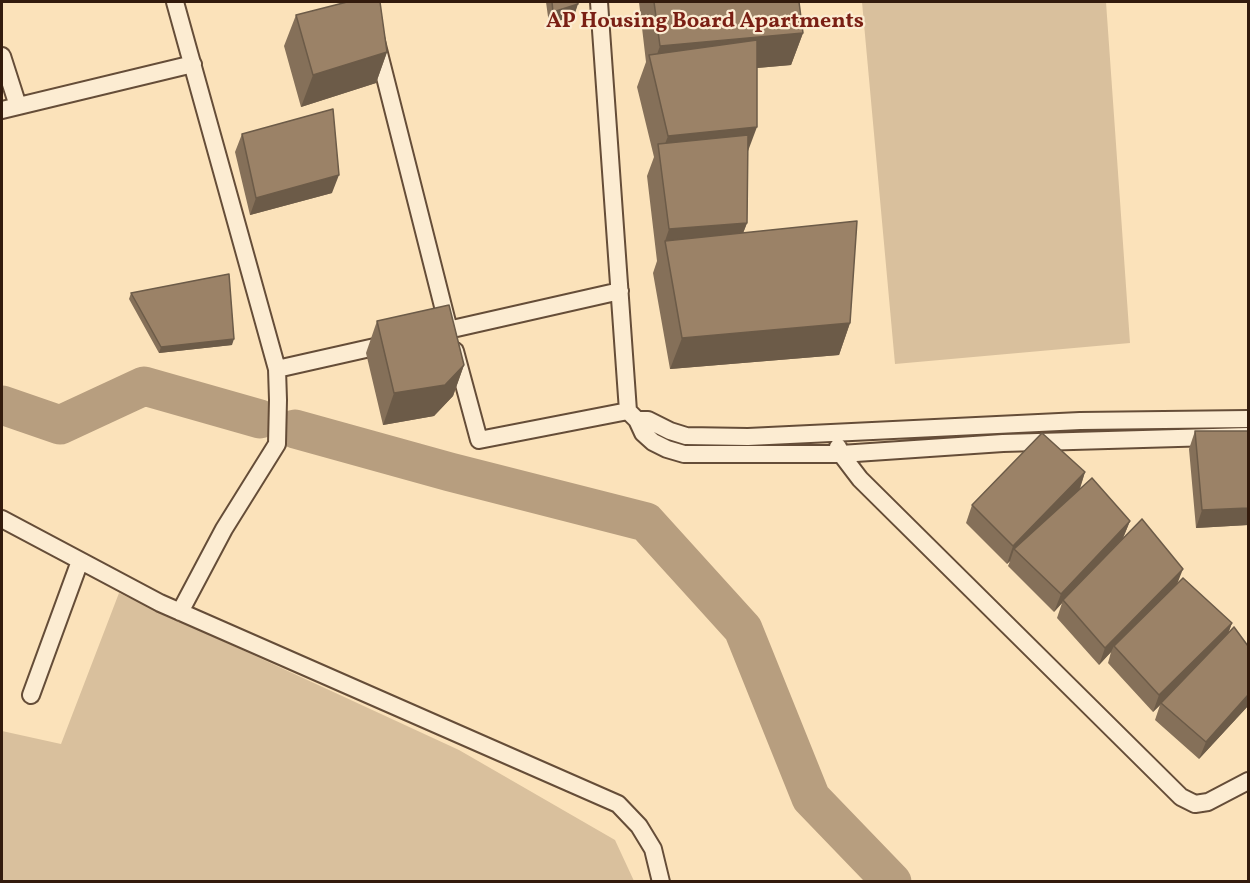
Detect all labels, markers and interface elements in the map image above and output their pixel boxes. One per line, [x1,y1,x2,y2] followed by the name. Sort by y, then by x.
[546,10,864,36] district label: AP Housing Board Apartments

